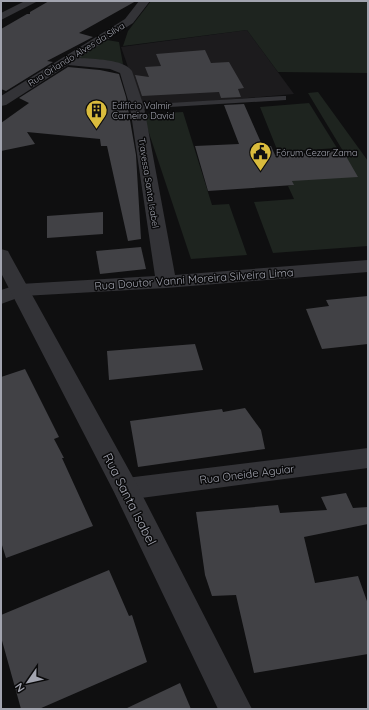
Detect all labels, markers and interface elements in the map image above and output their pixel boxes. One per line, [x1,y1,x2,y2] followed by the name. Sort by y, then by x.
[26,20,126,88] street label: Rua Orlando Alves da Silva
[84,97,110,130] building icon: Edifício Valmir Carneiro David
[112,100,174,121] place label: Edifício Valmir Carneiro David
[136,137,162,229] street label: Travessa Santa Isabel
[248,139,274,172] public building icon: Fórum Cezar Zama
[276,147,357,158] place label: Fórum Cezar Zama
[94,265,294,293] street label: Rua Doutor Vanni Moreira Silveira Lima
[100,450,160,548] street label: Rua Santa Isabel
[199,461,296,487] street label: Rua Oneide Aguiar
[8,662,48,702] north arrow
[12,680,28,695] text: N

